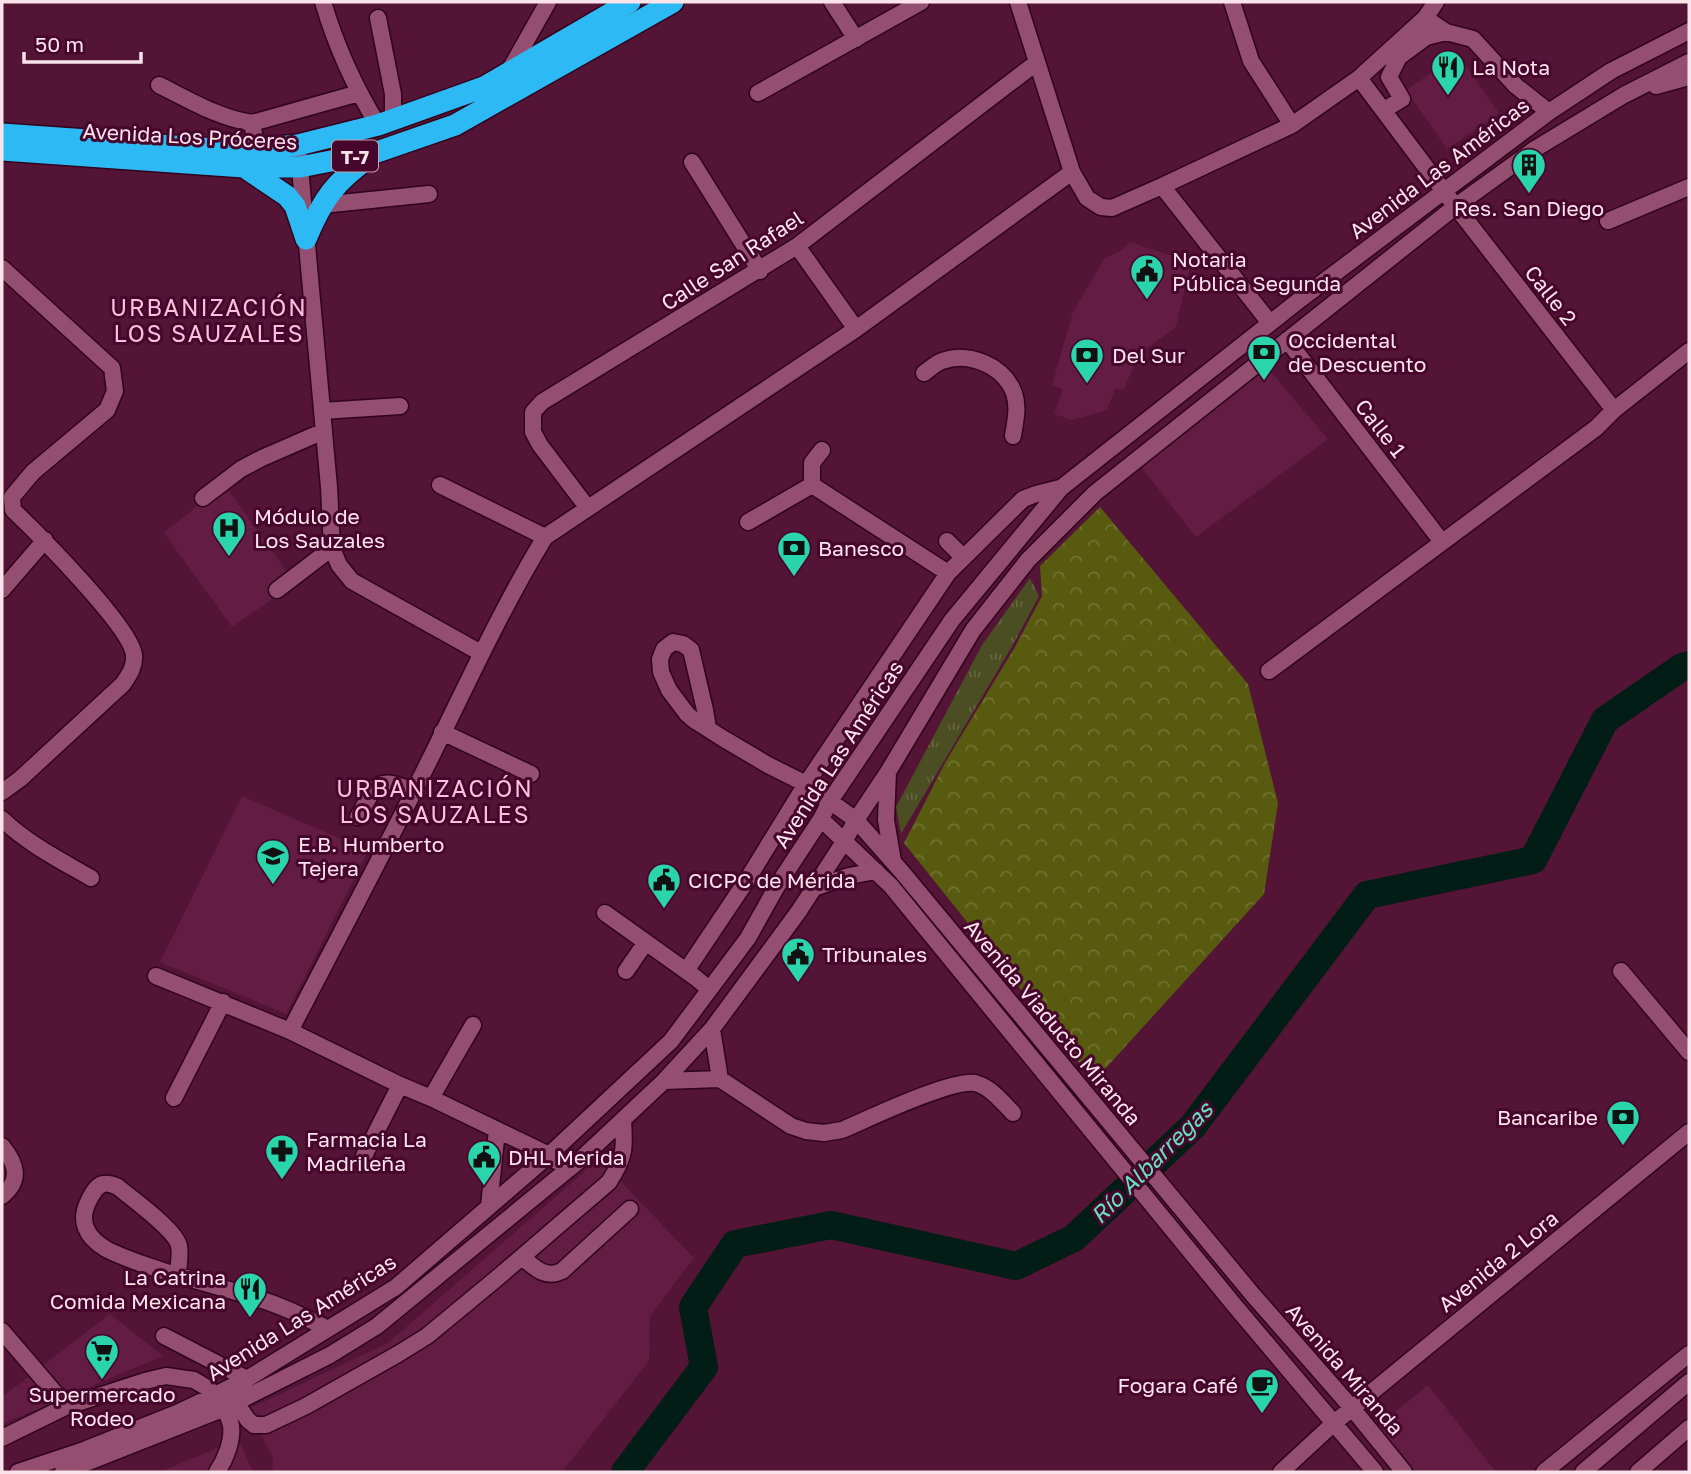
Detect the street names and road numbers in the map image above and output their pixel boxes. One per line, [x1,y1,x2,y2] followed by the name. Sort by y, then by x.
[1344,92,1534,244] street label: Avenida Las Américas
[82,117,298,155] street label: Avenida Los Próceres
[332,140,378,172] road number: T-7
[656,204,808,316] street label: Calle San Rafael
[1520,260,1582,330] street label: Calle 2
[1350,394,1412,462] street label: Calle 1
[768,655,908,853] street label: Avenida Las Américas
[959,914,1147,1130] street label: Avenida Viaducto Miranda
[1433,1205,1563,1317] street label: Avenida 2 Lora
[201,1248,401,1386] street label: Avenida Las Américas
[1281,1298,1409,1440] street label: Avenida Miranda

